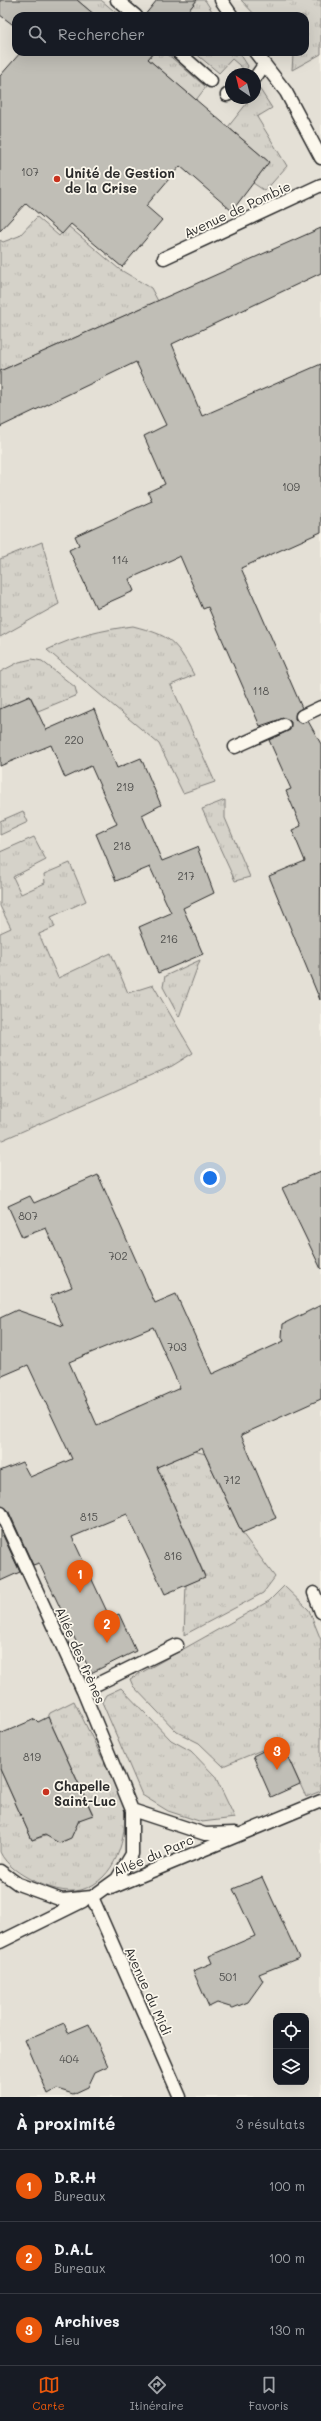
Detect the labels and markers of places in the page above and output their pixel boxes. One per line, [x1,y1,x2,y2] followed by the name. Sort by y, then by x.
[65,164,175,196] place label: Unité de Gestion de la Crise
[52,174,62,184] marker: Unité de Gestion de la Crise
[67,1560,93,1593] pin: 1
[94,1610,120,1643] pin: 2
[264,1737,290,1770] pin: 3
[54,1777,116,1809] place label: Chapelle Saint-Luc
[41,1787,51,1797] marker: Chapelle Saint-Luc

